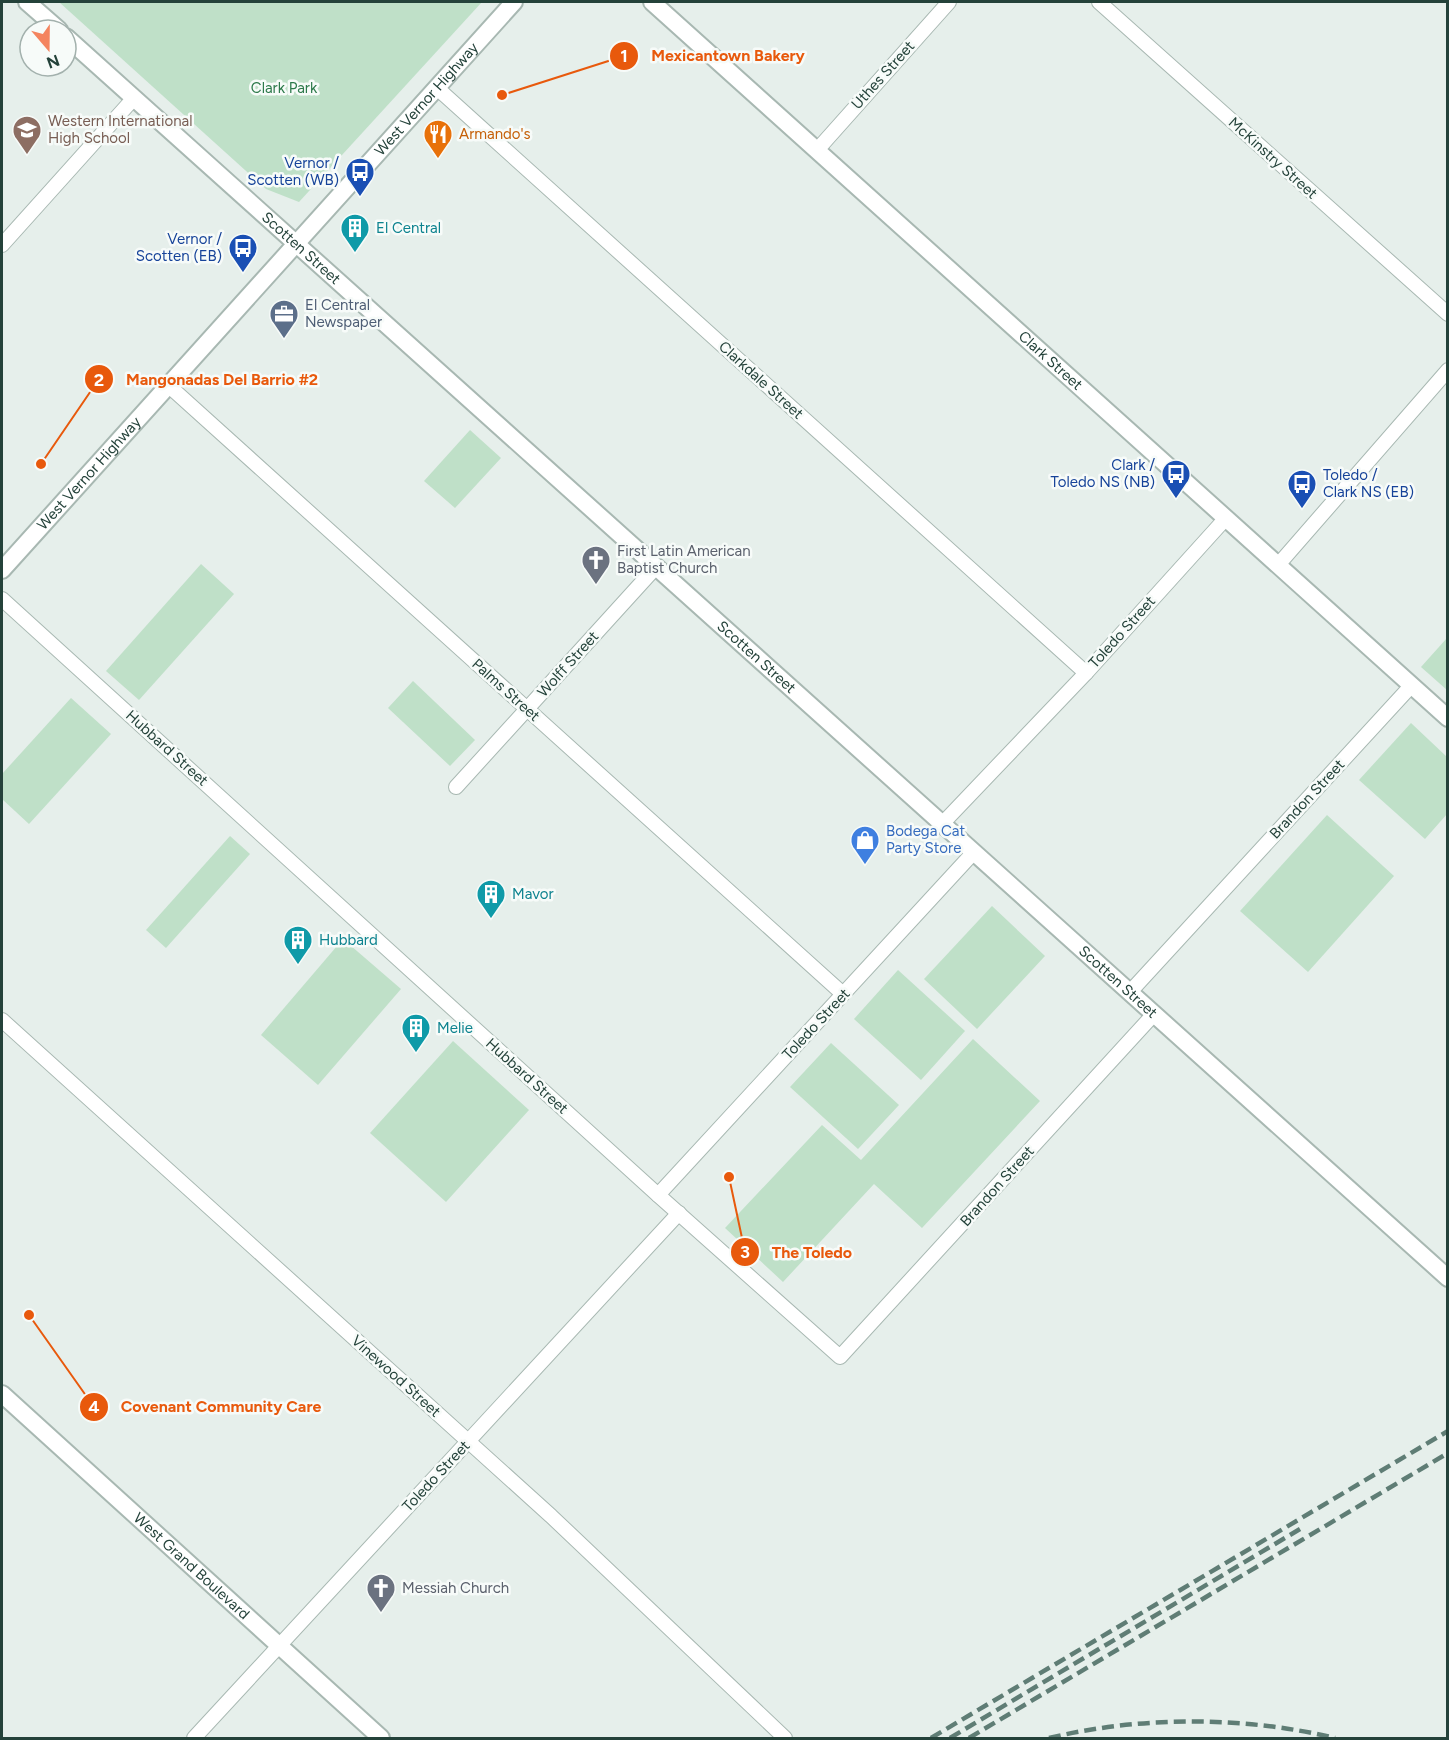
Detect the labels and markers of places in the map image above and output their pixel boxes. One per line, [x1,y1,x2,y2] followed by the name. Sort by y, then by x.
[609,39,817,73] callout: Mexicantown Bakery
[48,112,192,147] place label: Western International High School
[11,114,43,156] school or university icon: Western International High School
[422,118,454,160] restaurant icon: Armando's
[459,125,531,143] place label: Armando's
[247,154,339,189] place label: Vernor / Scotten (WB)
[344,156,376,198] bus stop icon: Vernor / Scotten (WB)
[339,212,371,254] building icon: El Central
[376,219,441,237] place label: El Central
[136,230,222,265] place label: Vernor / Scotten (EB)
[227,232,259,274] bus stop icon: Vernor / Scotten (EB)
[305,296,382,331] place label: El Central Newspaper
[268,298,300,340] office icon: El Central Newspaper
[84,362,330,396] callout: Mangonadas Del Barrio #2
[1050,456,1155,491] place label: Clark / Toledo NS (NB)
[1160,458,1192,500] bus stop icon: Clark / Toledo NS (NB)
[1323,466,1414,501] place label: Toledo / Clark NS (EB)
[1286,468,1318,510] bus stop icon: Toledo / Clark NS (EB)
[617,542,751,577] place label: First Latin American Baptist Church
[580,544,612,586] church icon: First Latin American Baptist Church
[886,822,965,857] place label: Bodega Cat Party Store
[849,824,881,866] shop icon: Bodega Cat Party Store
[475,878,507,920] building icon: Mavor
[512,885,554,903] place label: Mavor
[282,924,314,966] building icon: Hubbard
[319,931,378,949] place label: Hubbard
[400,1012,432,1054] building icon: Melie
[437,1019,473,1037] place label: Melie
[730,1235,864,1269] callout: The Toledo
[79,1390,334,1424] callout: Covenant Community Care
[365,1572,397,1614] church icon: Messiah Church
[402,1579,509,1597] place label: Messiah Church

